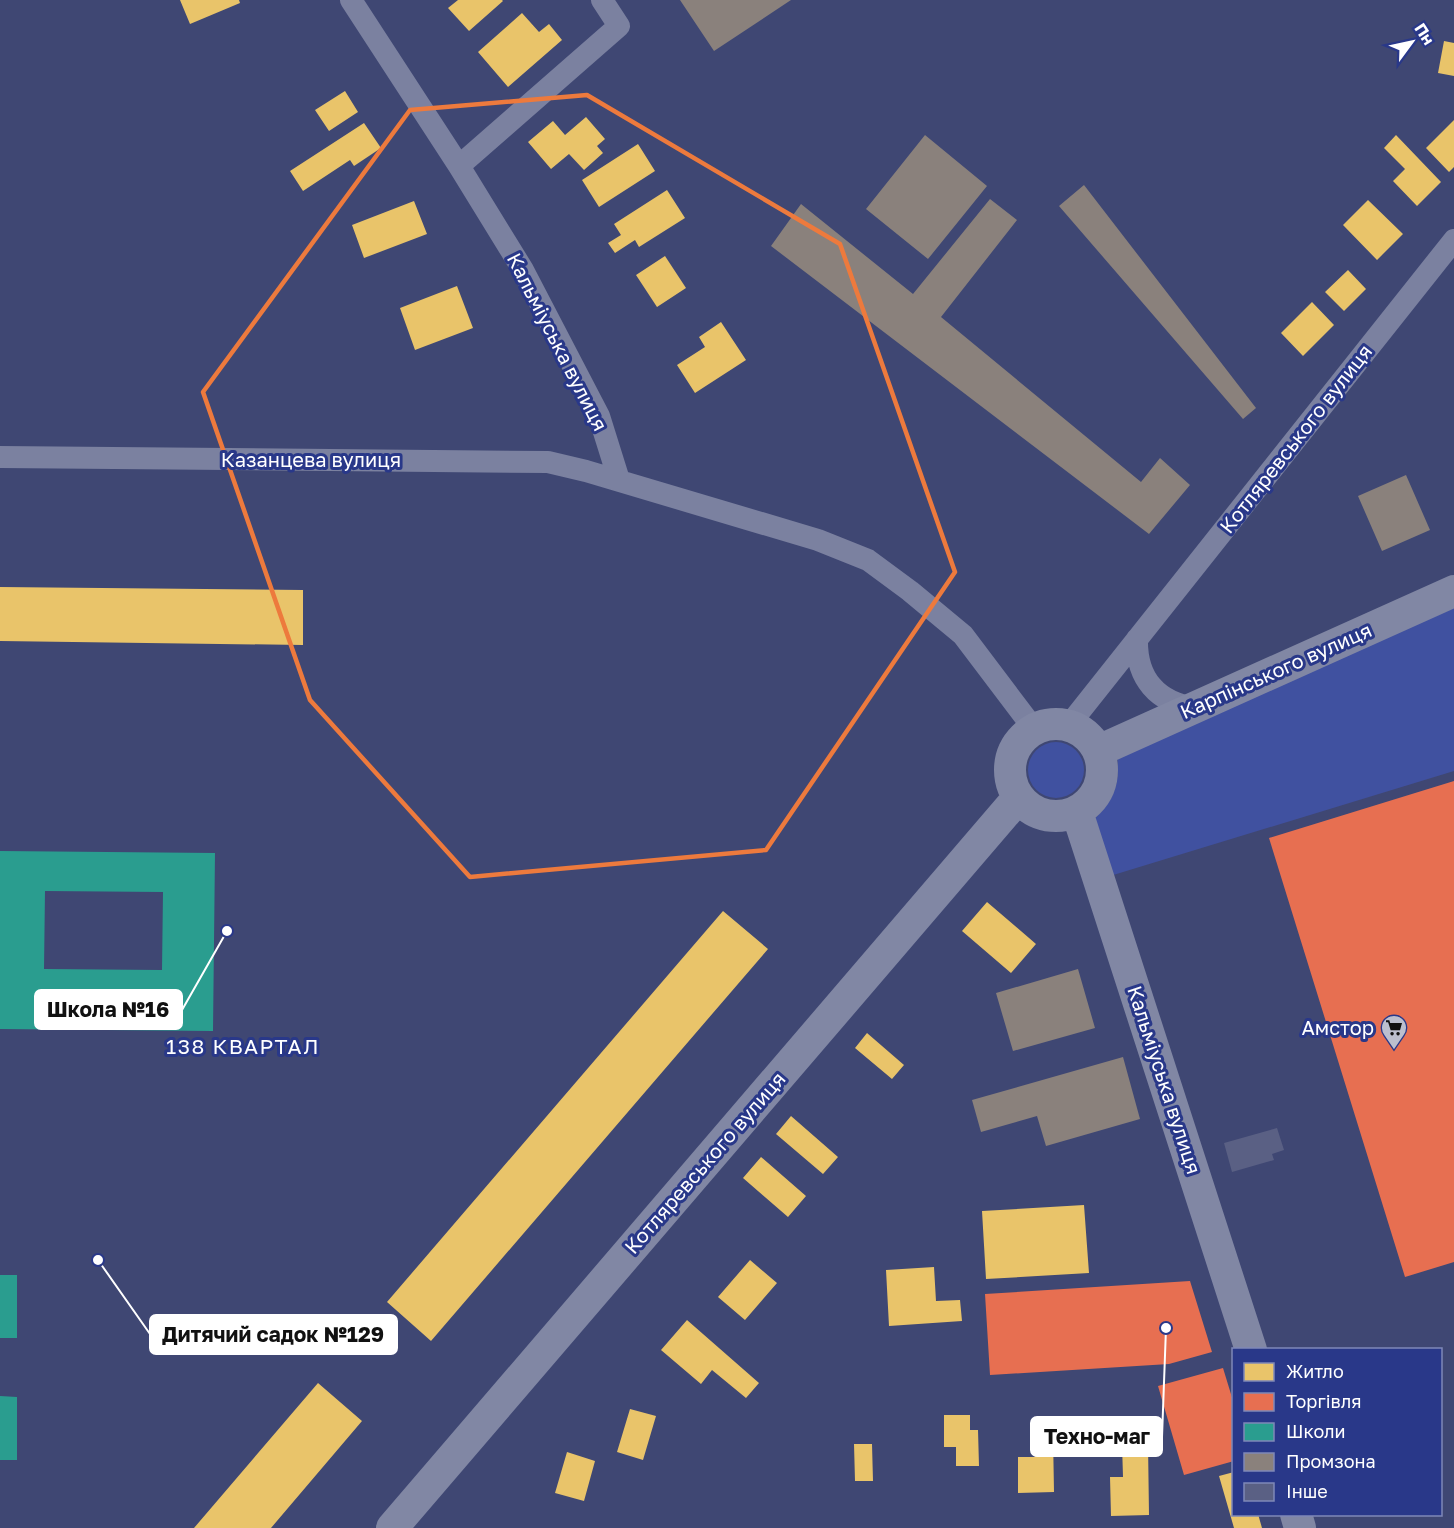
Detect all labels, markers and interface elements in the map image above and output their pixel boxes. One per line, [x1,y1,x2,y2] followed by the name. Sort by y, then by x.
[1382,12,1442,72] north arrow
[1410,19,1439,48] text: Пн
[503,249,613,435] street label: Кальміуська вулиця
[1214,339,1376,538] street label: Котляревського вулиця
[221,447,401,471] street label: Казанцева вулиця
[1176,617,1375,723] street label: Карпінського вулиця
[1123,983,1207,1177] street label: Кальміуська вулиця
[35,990,182,1029] callout: Школа №16
[47,996,169,1022] text: Школа №16
[1379,1013,1409,1051] supermarket icon: Амстор
[1301,1015,1374,1039] place label: Амстор
[166,1033,320,1059] district label: 138 КВАРТАЛ
[619,1067,790,1258] street label: Котляревського вулиця
[150,1315,397,1354] callout: Дитячий садок №129
[162,1321,384,1347] text: Дитячий садок №129
[1232,1348,1442,1516] legend
[1286,1360,1344,1382] text: Житло
[1286,1390,1361,1412] text: Торгівля
[1031,1417,1162,1456] callout: Техно-маг
[1286,1420,1346,1442] text: Школи
[1044,1423,1151,1449] text: Техно-маг
[1286,1450,1376,1472] text: Промзона
[1286,1480,1328,1502] text: Інше

